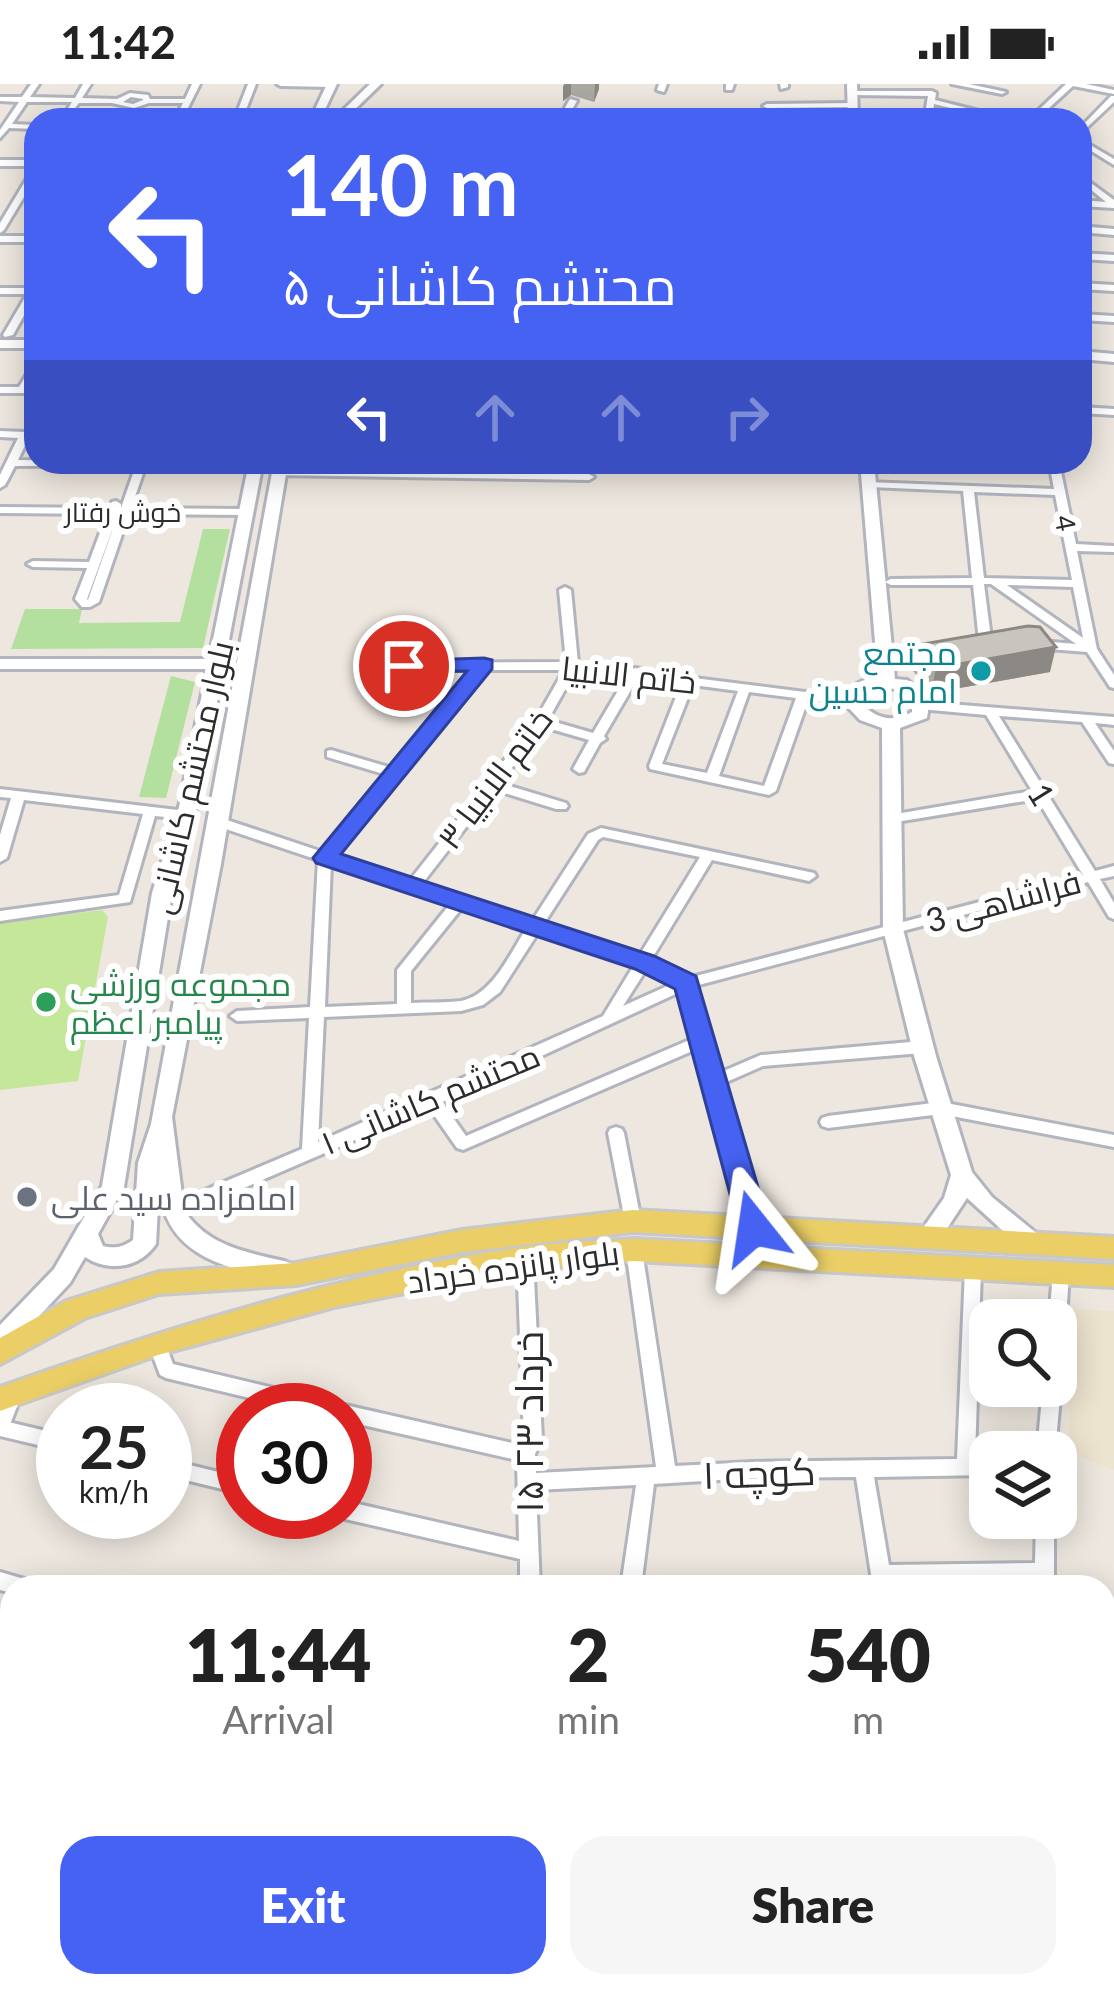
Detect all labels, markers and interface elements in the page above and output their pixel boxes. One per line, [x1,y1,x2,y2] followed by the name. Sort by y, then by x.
[60,15,176,69] text: 11:42
[282,133,519,234] text: 140 m
[84,156,240,312] icon: left
[282,252,677,317] text: محتشم کاشانی ۵
[336,384,402,450] icon: left
[462,384,528,450] icon: ahead
[588,384,654,450] icon: ahead
[714,384,780,450] icon: right
[63,495,181,529] street label: خوش رفتار
[1048,512,1084,534] street label: 4
[353,615,455,717] pin
[809,632,957,714] place label: مجتمع امام حسین
[371,633,437,699] icon: arrive
[139,637,245,918] street label: بلوار محتشم کاشانی
[559,647,698,705] street label: خاتم الانبیا
[968,658,994,684] marker: مجتمع امام حسین
[428,700,563,859] street label: خاتم الانبیا ۳
[1020,775,1064,813] street label: 1
[921,860,1085,942] street label: فراشاهی 3
[70,963,291,1045] place label: مجموعه ورزشی پیامبر اعظم
[33,989,59,1015] marker: مجموعه ورزشی پیامبر اعظم
[315,1034,547,1166] street label: محتشم کاشانی ۱
[691,1165,817,1291] position arrow
[51,1177,296,1219] place label: امامزاده سید علی
[14,1184,40,1210] marker: امامزاده سید علی
[404,1231,622,1304] street label: بلوار پانزده خرداد
[969,1299,1077,1539] map controls
[969,1299,1077,1407] button: search
[505,1331,552,1513] street label: ۱۵ خرداد ۲۳
[216,1383,372,1539] speed limit sign: 30
[79,1410,149,1482] text: 25
[969,1431,1077,1539] button: layers
[702,1447,816,1501] street label: کوچه ۱
[79,1473,149,1509] text: km/h
[185,1611,371,1697] text: 11:44
[568,1611,609,1697] text: 2
[805,1611,931,1697] text: 540
[222,1696,335,1742] text: Arrival
[557,1696,620,1742] text: min
[852,1696,884,1742] text: m
[60,1836,546,1974] button: Exit
[570,1836,1056,1974] button: Share

